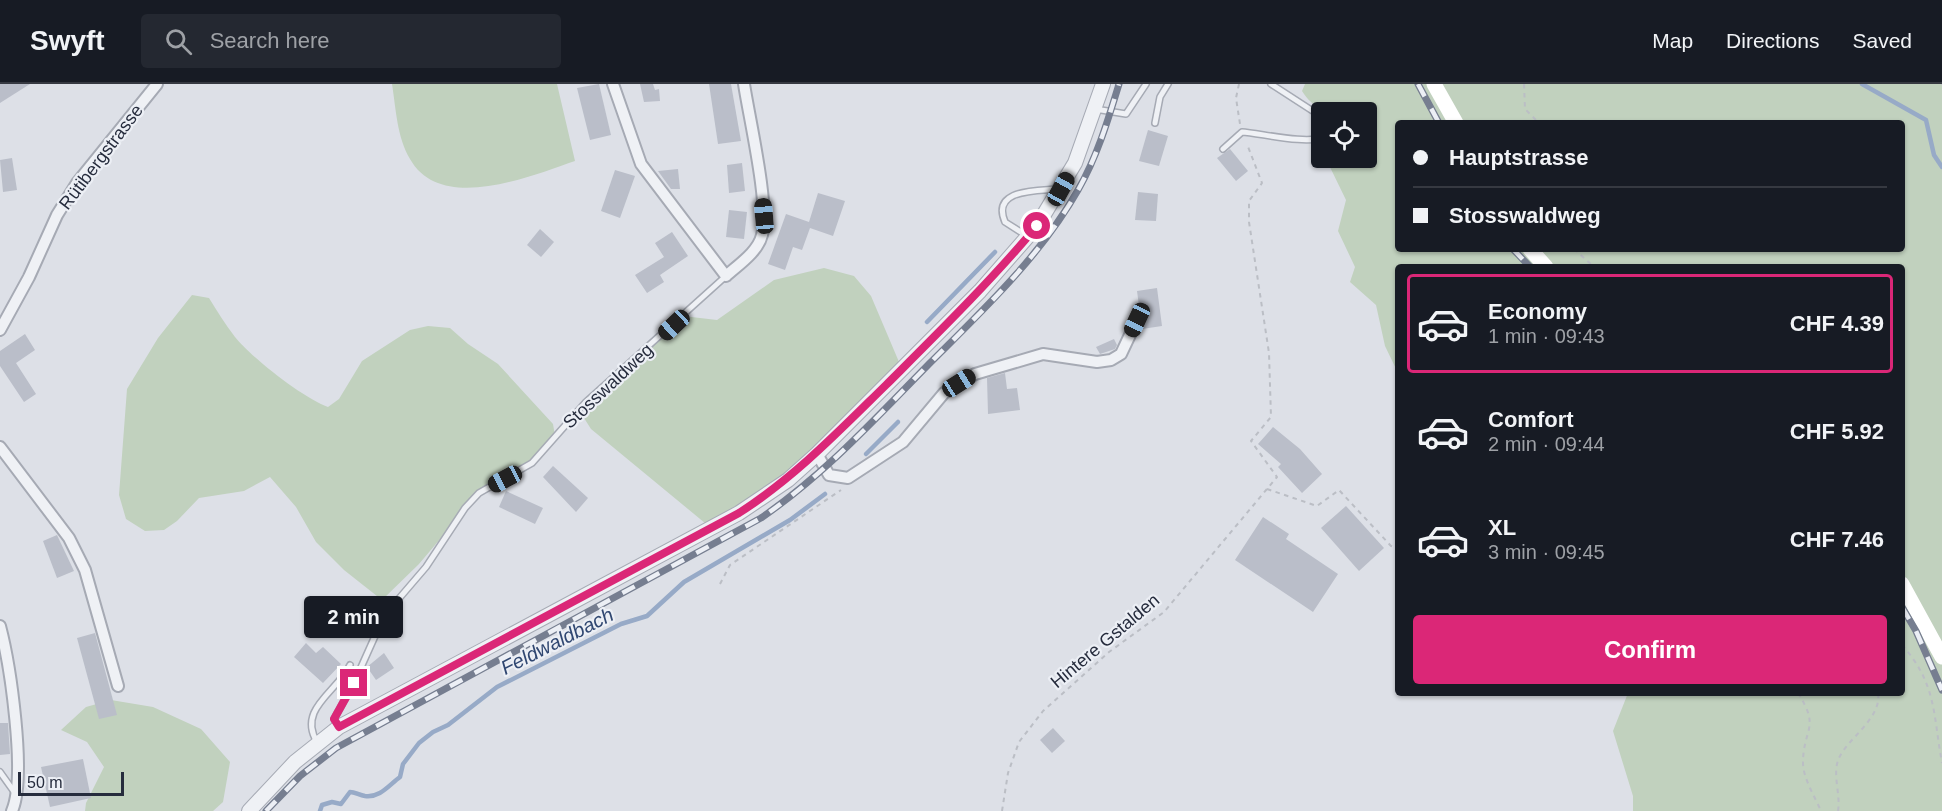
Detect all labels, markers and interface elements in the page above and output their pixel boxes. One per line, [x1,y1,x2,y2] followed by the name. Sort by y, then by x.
[141,14,561,68] search box
[30,25,105,56] text: Swyft
[162,25,195,58] icon: search
[210,28,330,53] text: Search here
[1652,29,1693,52] text: Map
[1726,29,1819,52] text: Directions
[1852,29,1912,52] text: Saved
[55,101,147,213] street label: Rütibergstrasse
[1311,102,1377,168] map controls
[1311,102,1377,168] button: locate
[1449,145,1588,170] text: Hauptstrasse
[1044,169,1078,209] car
[753,197,775,235] car
[1449,203,1601,228] text: Stosswaldweg
[1023,212,1050,239] route start
[1416,297,1470,351] icon: car
[1488,299,1587,324] text: Economy
[1121,300,1153,340] car
[655,306,693,344] car
[1790,311,1884,336] text: CHF 4.39
[1488,325,1605,347] text: 1 min · 09:43
[559,339,657,433] street label: Stosswaldweg
[939,366,979,400] car
[1416,405,1470,459] icon: car
[1488,407,1574,432] text: Comfort
[1790,419,1884,444] text: CHF 5.92
[1488,433,1605,455] text: 2 min · 09:44
[485,463,525,495] car
[1416,513,1470,567] icon: car
[1488,515,1516,540] text: XL
[1790,527,1884,552] text: CHF 7.46
[1488,541,1605,563] text: 3 min · 09:45
[1047,590,1163,692] street label: Hintere Gstalden
[304,596,404,638] callout: 2 min
[497,603,617,679] water label: Feldwaldbach
[327,606,380,628] text: 2 min
[1413,615,1887,684] button: Confirm
[340,669,367,696] route end
[18,769,124,796] scale bar
[27,774,63,791] text: 50 m

